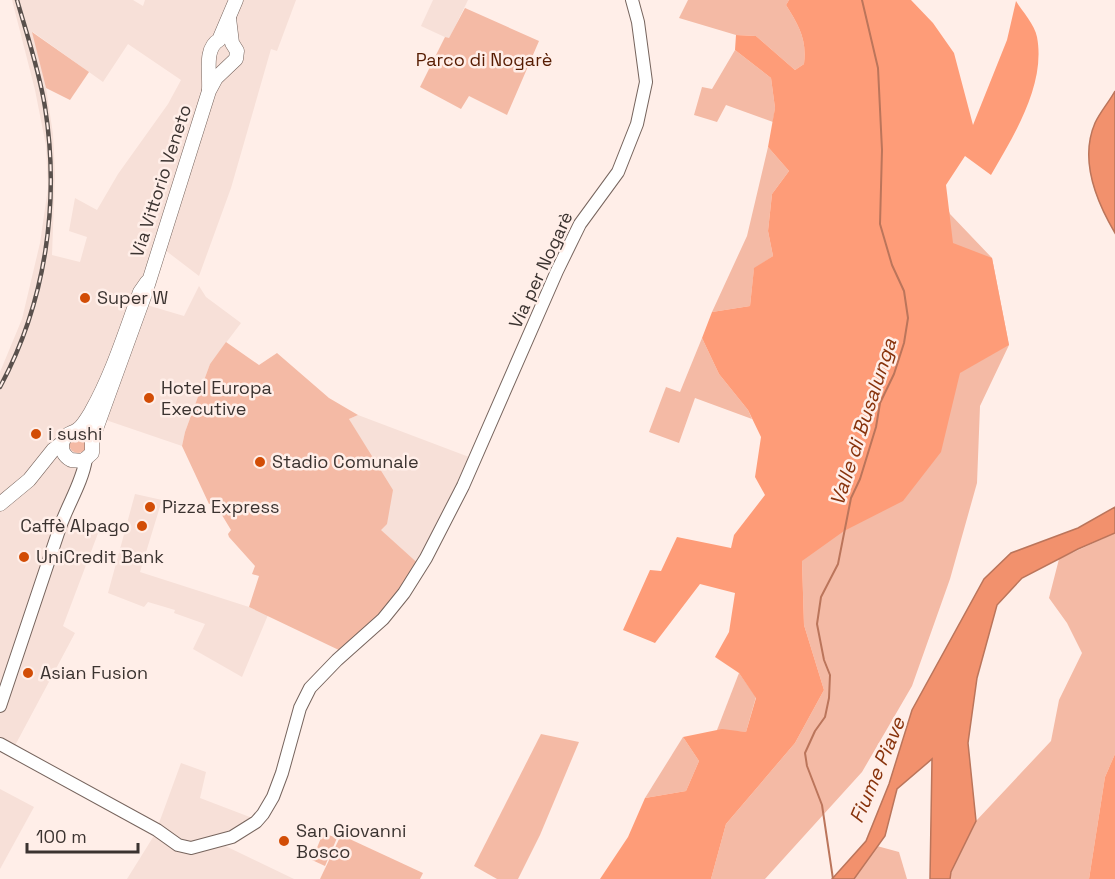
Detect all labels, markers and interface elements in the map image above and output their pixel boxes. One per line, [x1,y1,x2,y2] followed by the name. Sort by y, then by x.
[416,48,552,71] park label: Parco di Nogarè
[125,102,196,260] street label: Via Vittorio Veneto
[503,208,578,332] street label: Via per Nogarè
[97,286,169,309] place label: Super W
[78,291,92,305] marker: Super W
[824,335,902,509] water label: Valle di Busalunga
[161,376,272,420] place label: Hotel Europa Executive
[142,391,156,405] marker: Hotel Europa Executive
[48,422,102,445] place label: i sushi
[29,427,43,441] marker: i sushi
[272,450,419,473] place label: Stadio Comunale
[253,455,267,469] marker: Stadio Comunale
[162,495,279,518] place label: Pizza Express
[143,500,157,514] marker: Pizza Express
[20,514,130,537] place label: Caffè Alpago
[135,519,149,533] marker: Caffè Alpago
[36,545,164,568] place label: UniCredit Bank
[17,550,31,564] marker: UniCredit Bank
[40,661,148,684] place label: Asian Fusion
[21,666,35,680] marker: Asian Fusion
[843,712,911,827] water label: Fiume Piave
[27,816,138,854] scale bar
[296,819,406,863] place label: San Giovanni Bosco
[36,825,87,848] text: 100 m
[277,834,291,848] marker: San Giovanni Bosco

